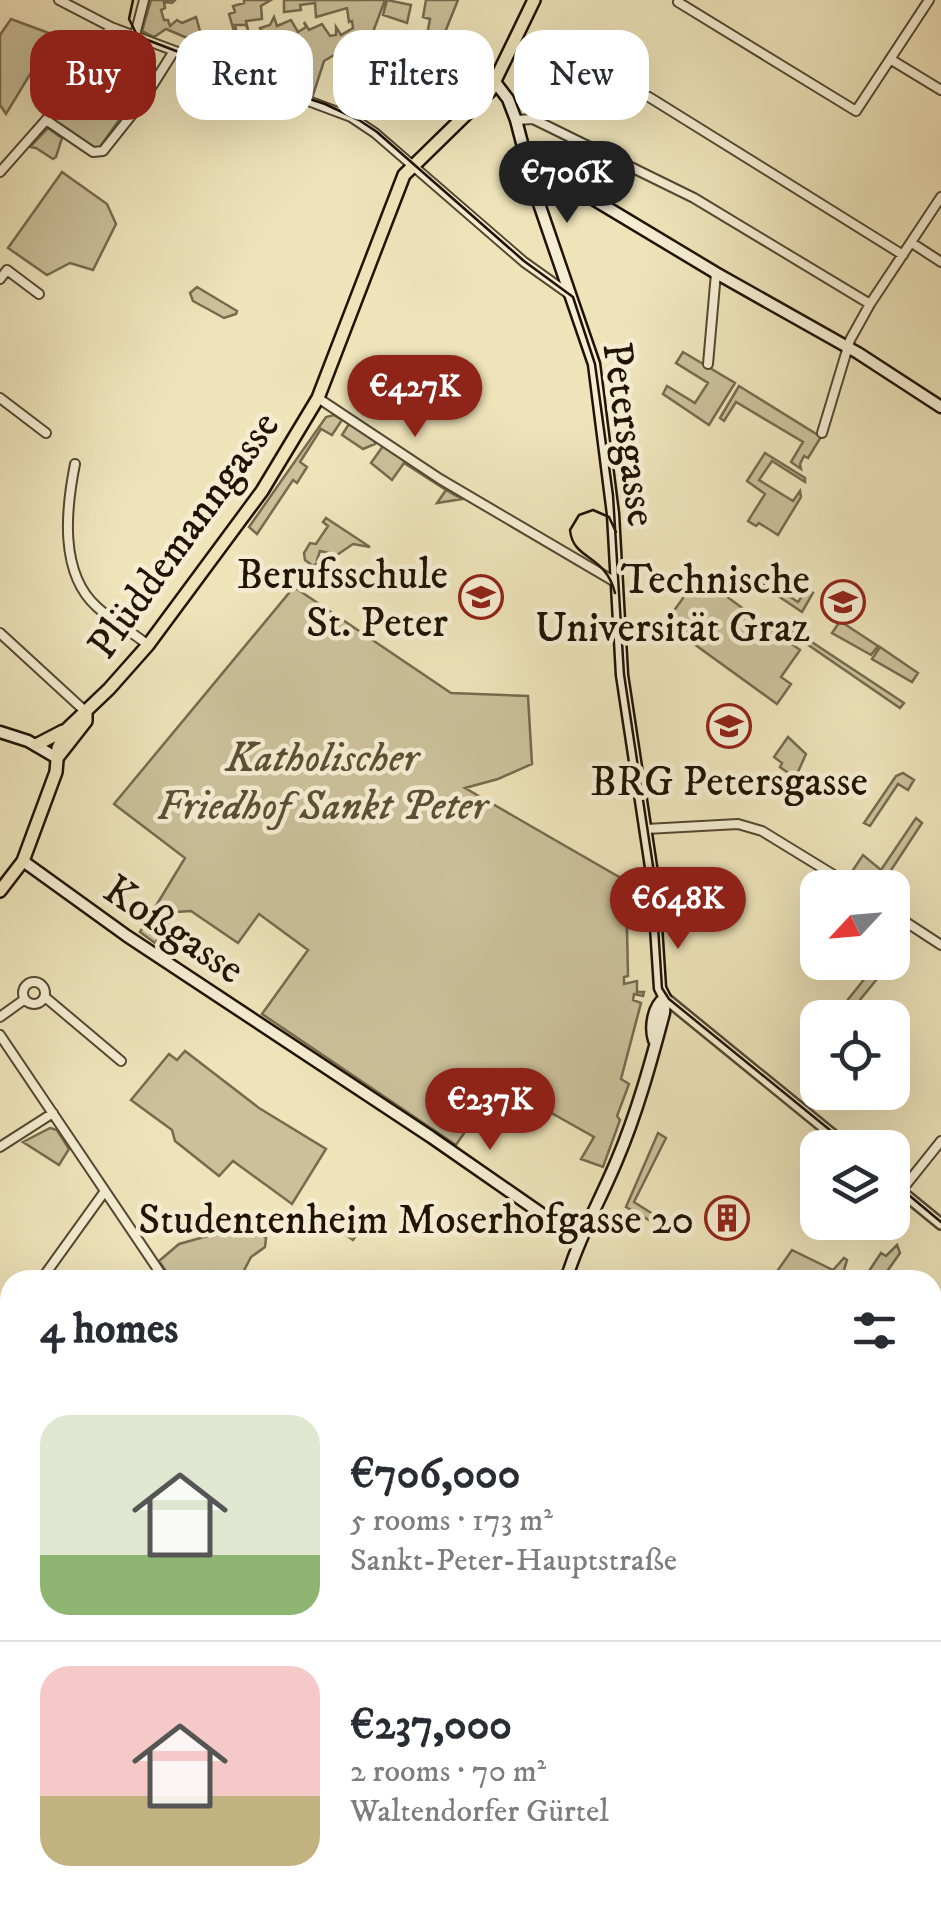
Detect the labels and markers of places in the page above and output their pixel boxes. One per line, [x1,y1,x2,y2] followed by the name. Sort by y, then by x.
[497,141,637,226] pin: €706K
[345,355,485,440] pin: €427K
[237,550,448,650] place label: Berufsschule St. Peter
[535,555,810,655] place label: Technische Universität Graz
[458,574,504,620] school or university icon: Berufsschule St. Peter
[820,579,866,625] school or university icon: Technische Universität Graz
[706,703,752,749] school or university icon: BRG Petersgasse
[590,757,868,809] place label: BRG Petersgasse
[608,867,748,952] pin: €648K
[420,1068,560,1153] pin: €237K
[138,1195,694,1247] place label: Studentenheim Moserhofgasse 20
[704,1195,750,1241] building icon: Studentenheim Moserhofgasse 20

